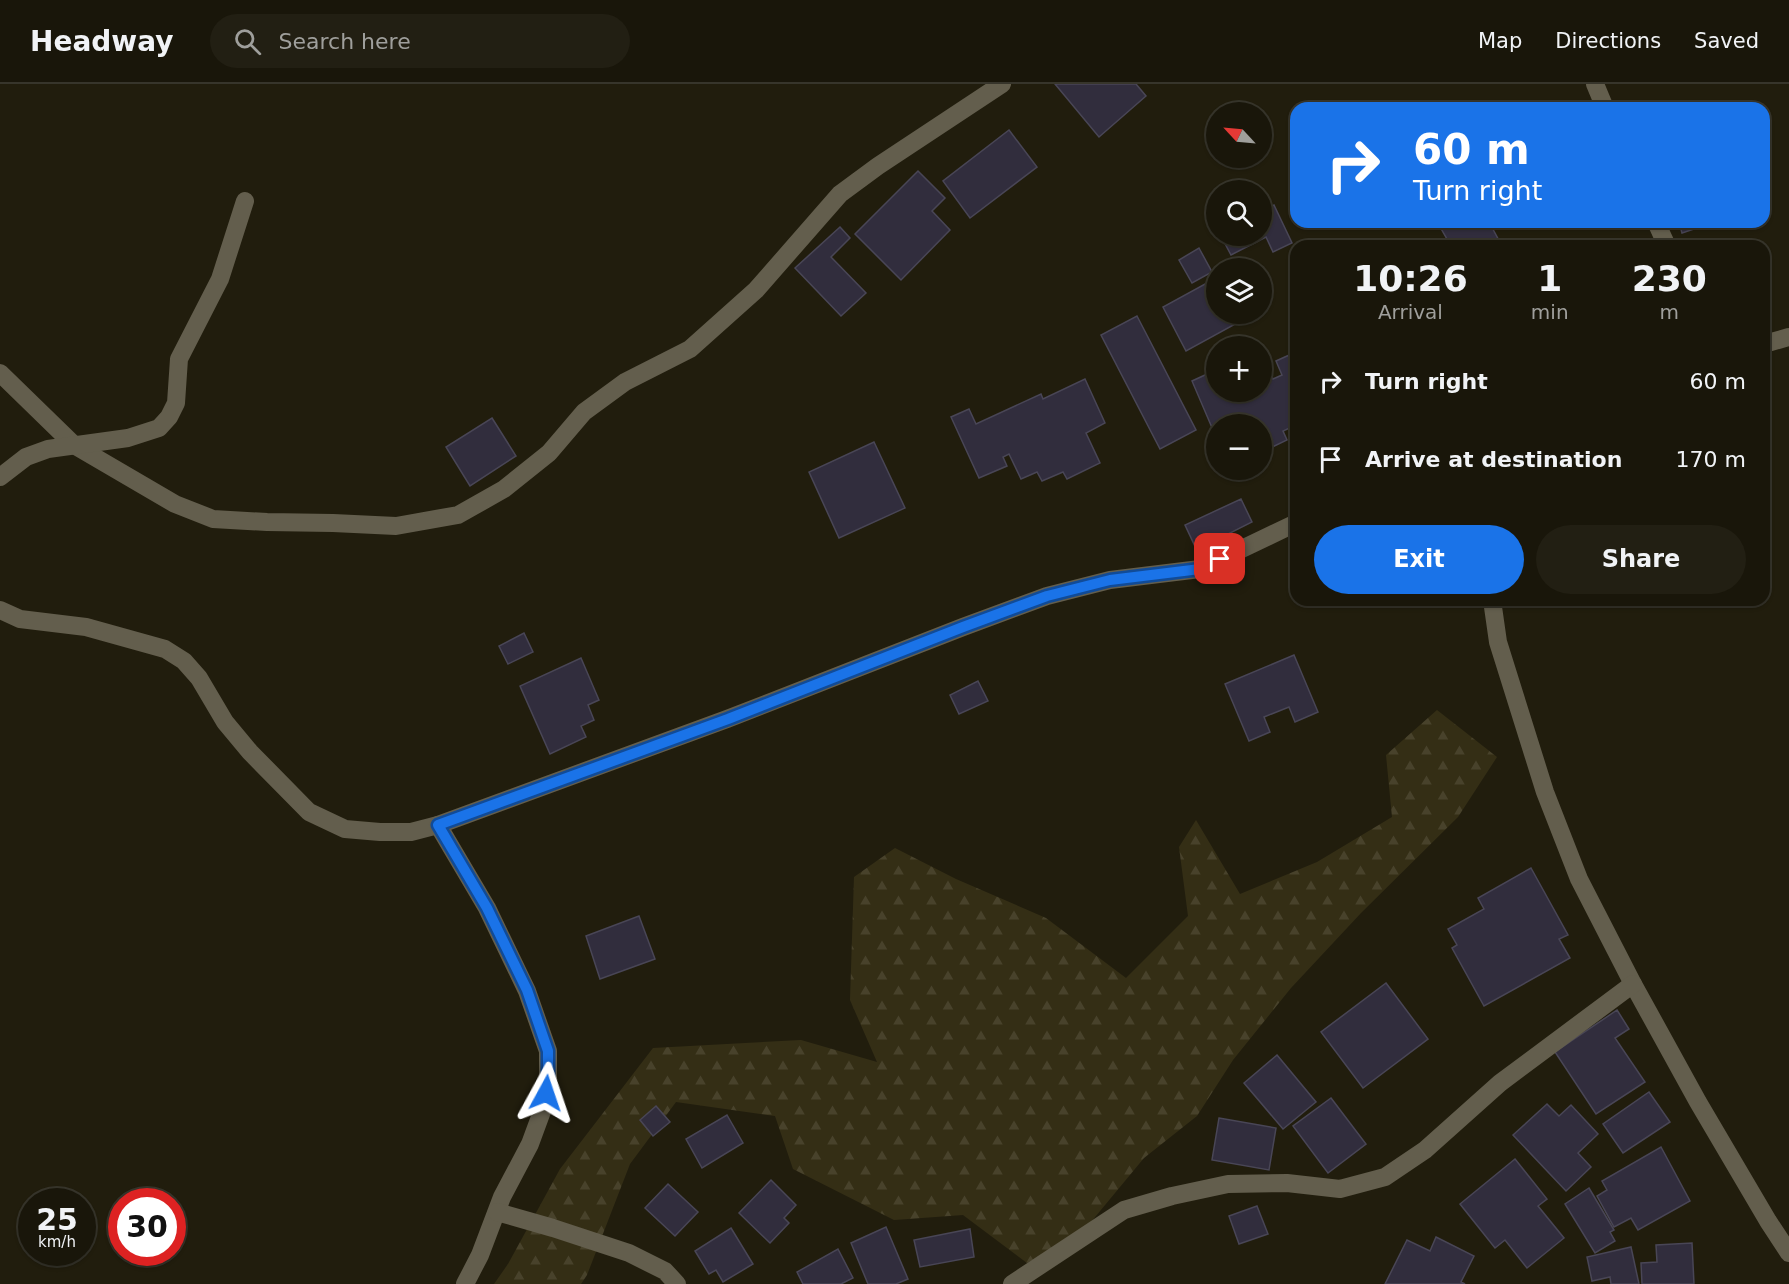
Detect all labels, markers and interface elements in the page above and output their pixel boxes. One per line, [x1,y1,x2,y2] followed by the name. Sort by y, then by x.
[210,14,630,68] search box
[30,25,174,58] text: Headway
[231,25,264,58] icon: search
[279,29,411,54] text: Search here
[1478,29,1522,53] text: Map
[1555,29,1661,53] text: Directions
[1694,29,1759,53] text: Saved
[1206,102,1272,168] north arrow
[1206,102,1272,480] map controls
[1413,125,1530,174] text: 60 m
[1314,126,1392,204] icon: right
[1413,175,1542,206] text: Turn right
[1206,180,1272,246] button: search
[1206,258,1272,324] button: layers
[1353,258,1468,299] text: 10:26
[1537,258,1562,299] text: 1
[1632,258,1707,299] text: 230
[1378,300,1443,324] text: Arrival
[1531,300,1569,324] text: min
[1660,300,1679,324] text: m
[1206,336,1272,402] button: +
[1314,365,1347,398] icon: right
[1365,369,1488,394] text: Turn right
[1690,369,1746,394] text: 60 m
[1206,414,1272,480] button: −
[1314,443,1347,476] icon: arrive
[1365,447,1622,472] text: Arrive at destination
[1676,447,1746,472] text: 170 m
[1314,525,1524,594] button: Exit
[1536,525,1746,594] button: Share
[1194,533,1245,584] pin
[1203,542,1236,575] icon: arrive
[514,1061,578,1125] position arrow
[108,1188,186,1266] speed limit sign: 30
[36,1202,78,1237] text: 25
[38,1233,76,1251] text: km/h

